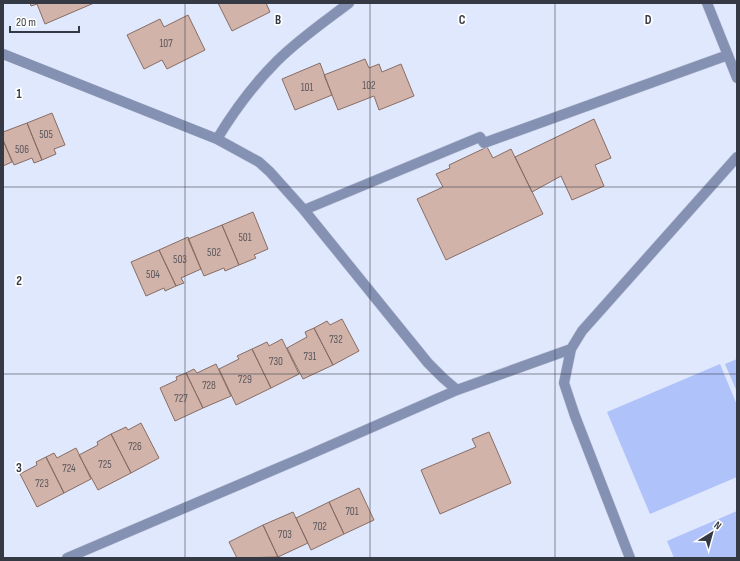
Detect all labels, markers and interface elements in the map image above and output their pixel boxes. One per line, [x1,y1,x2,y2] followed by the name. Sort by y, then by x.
[10,8,79,34] scale bar
[275,12,281,28] text: B
[459,12,466,28] text: C
[645,12,652,28] text: D
[16,15,36,30] text: 20 m
[159,37,173,50] house number: 107
[362,79,376,92] house number: 102
[301,81,313,94] house number: 101
[16,86,22,102] text: 1
[39,128,53,141] house number: 505
[15,143,29,156] house number: 506
[238,231,252,244] house number: 501
[207,246,221,259] house number: 502
[173,253,187,266] house number: 503
[146,268,160,281] house number: 504
[16,273,22,289] text: 2
[329,333,343,346] house number: 732
[304,350,317,363] house number: 731
[269,355,283,368] house number: 730
[238,373,252,386] house number: 729
[202,379,216,392] house number: 728
[174,392,188,405] house number: 727
[128,440,142,453] house number: 726
[98,458,112,471] house number: 725
[16,460,22,476] text: 3
[62,462,76,475] house number: 724
[35,477,49,490] house number: 723
[345,505,359,518] house number: 701
[692,513,732,553] north arrow
[711,518,724,532] text: N
[313,520,327,533] house number: 702
[278,528,292,541] house number: 703

